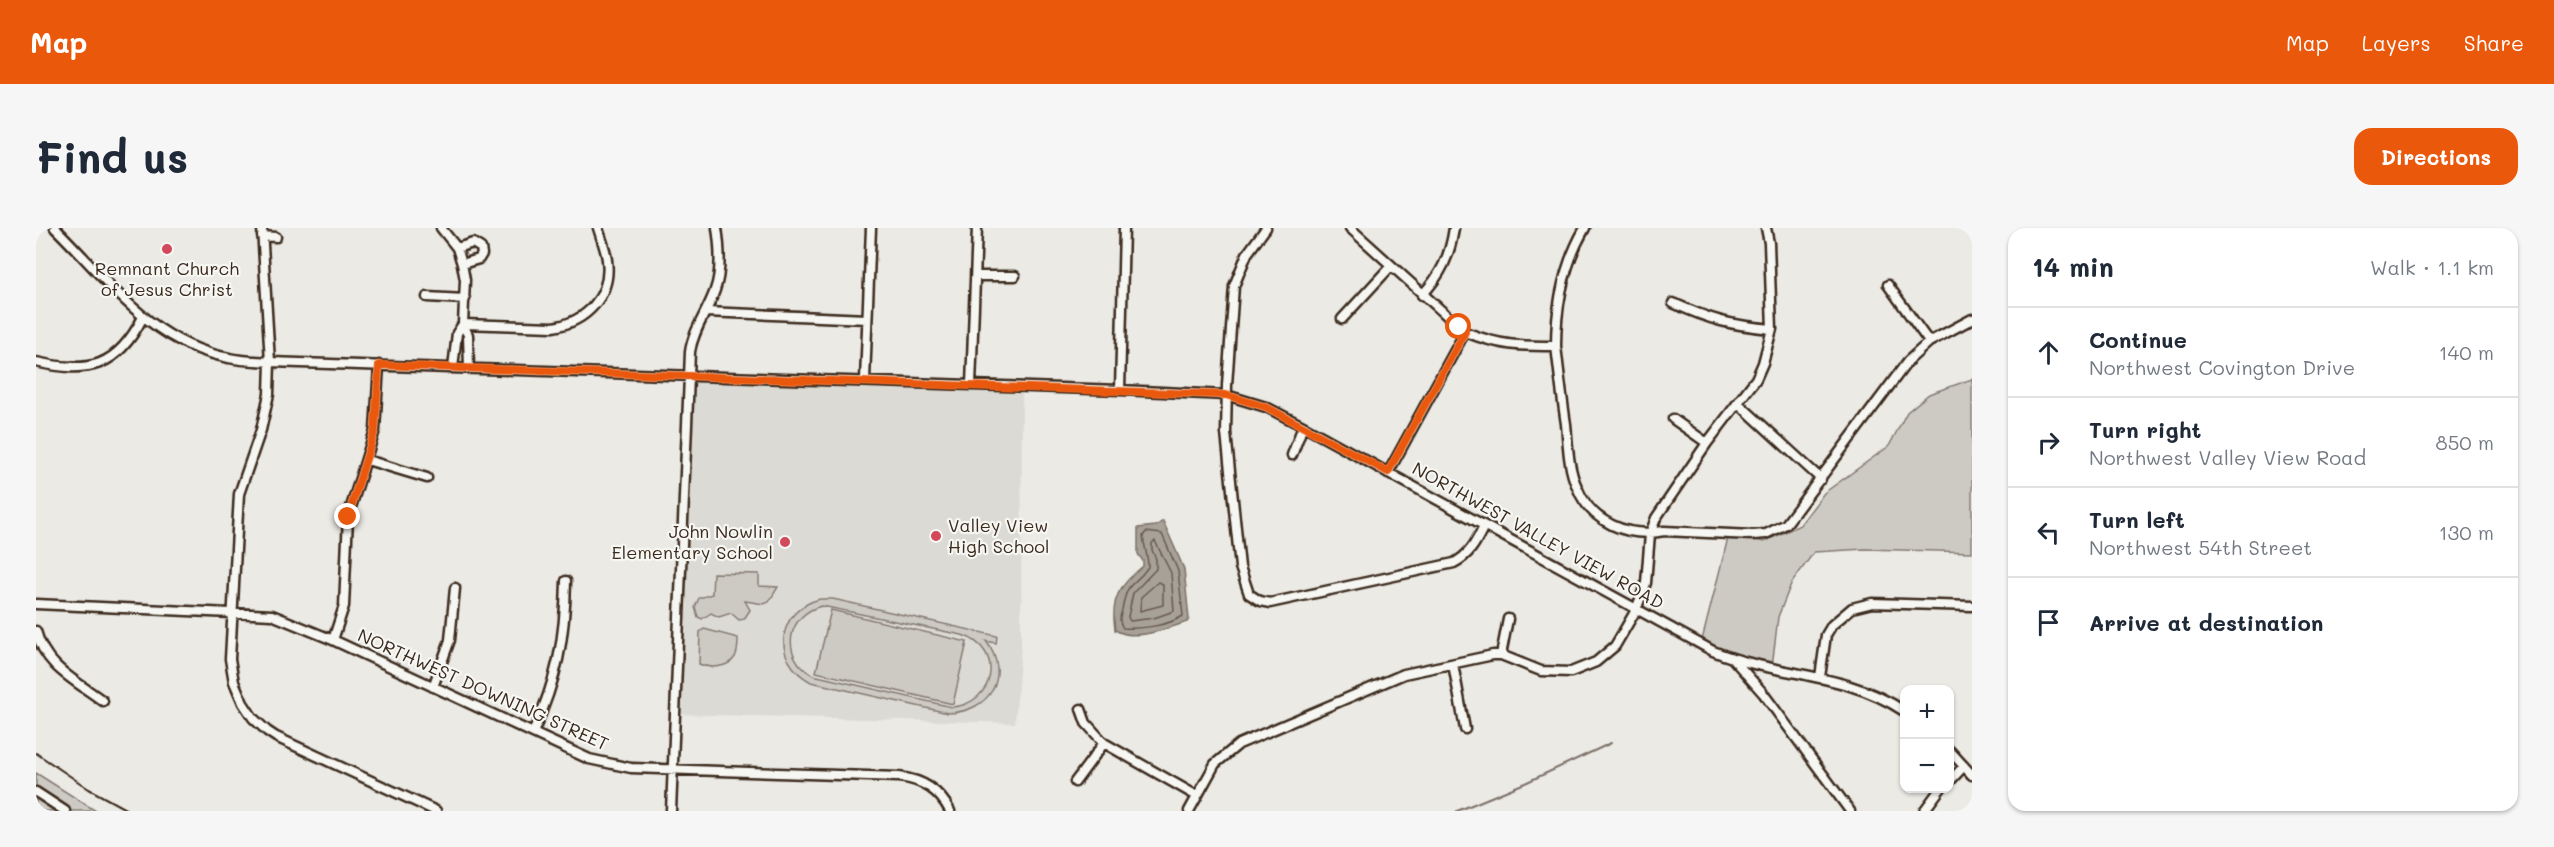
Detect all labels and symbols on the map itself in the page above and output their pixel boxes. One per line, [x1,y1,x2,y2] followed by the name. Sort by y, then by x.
[160,242,174,256] marker: Remnant Church of Jesus Christ
[95,256,239,301] place label: Remnant Church of Jesus Christ
[1445,313,1471,339] route start
[1408,456,1669,614] street label: NORTHWEST VALLEY VIEW ROAD
[334,503,360,529] route end
[948,513,1049,558] place label: Valley View High School
[612,519,773,564] place label: John Nowlin Elementary School
[929,529,943,543] marker: Valley View High School
[778,535,792,549] marker: John Nowlin Elementary School
[354,623,613,755] street label: NORTHWEST DOWNING STREET

